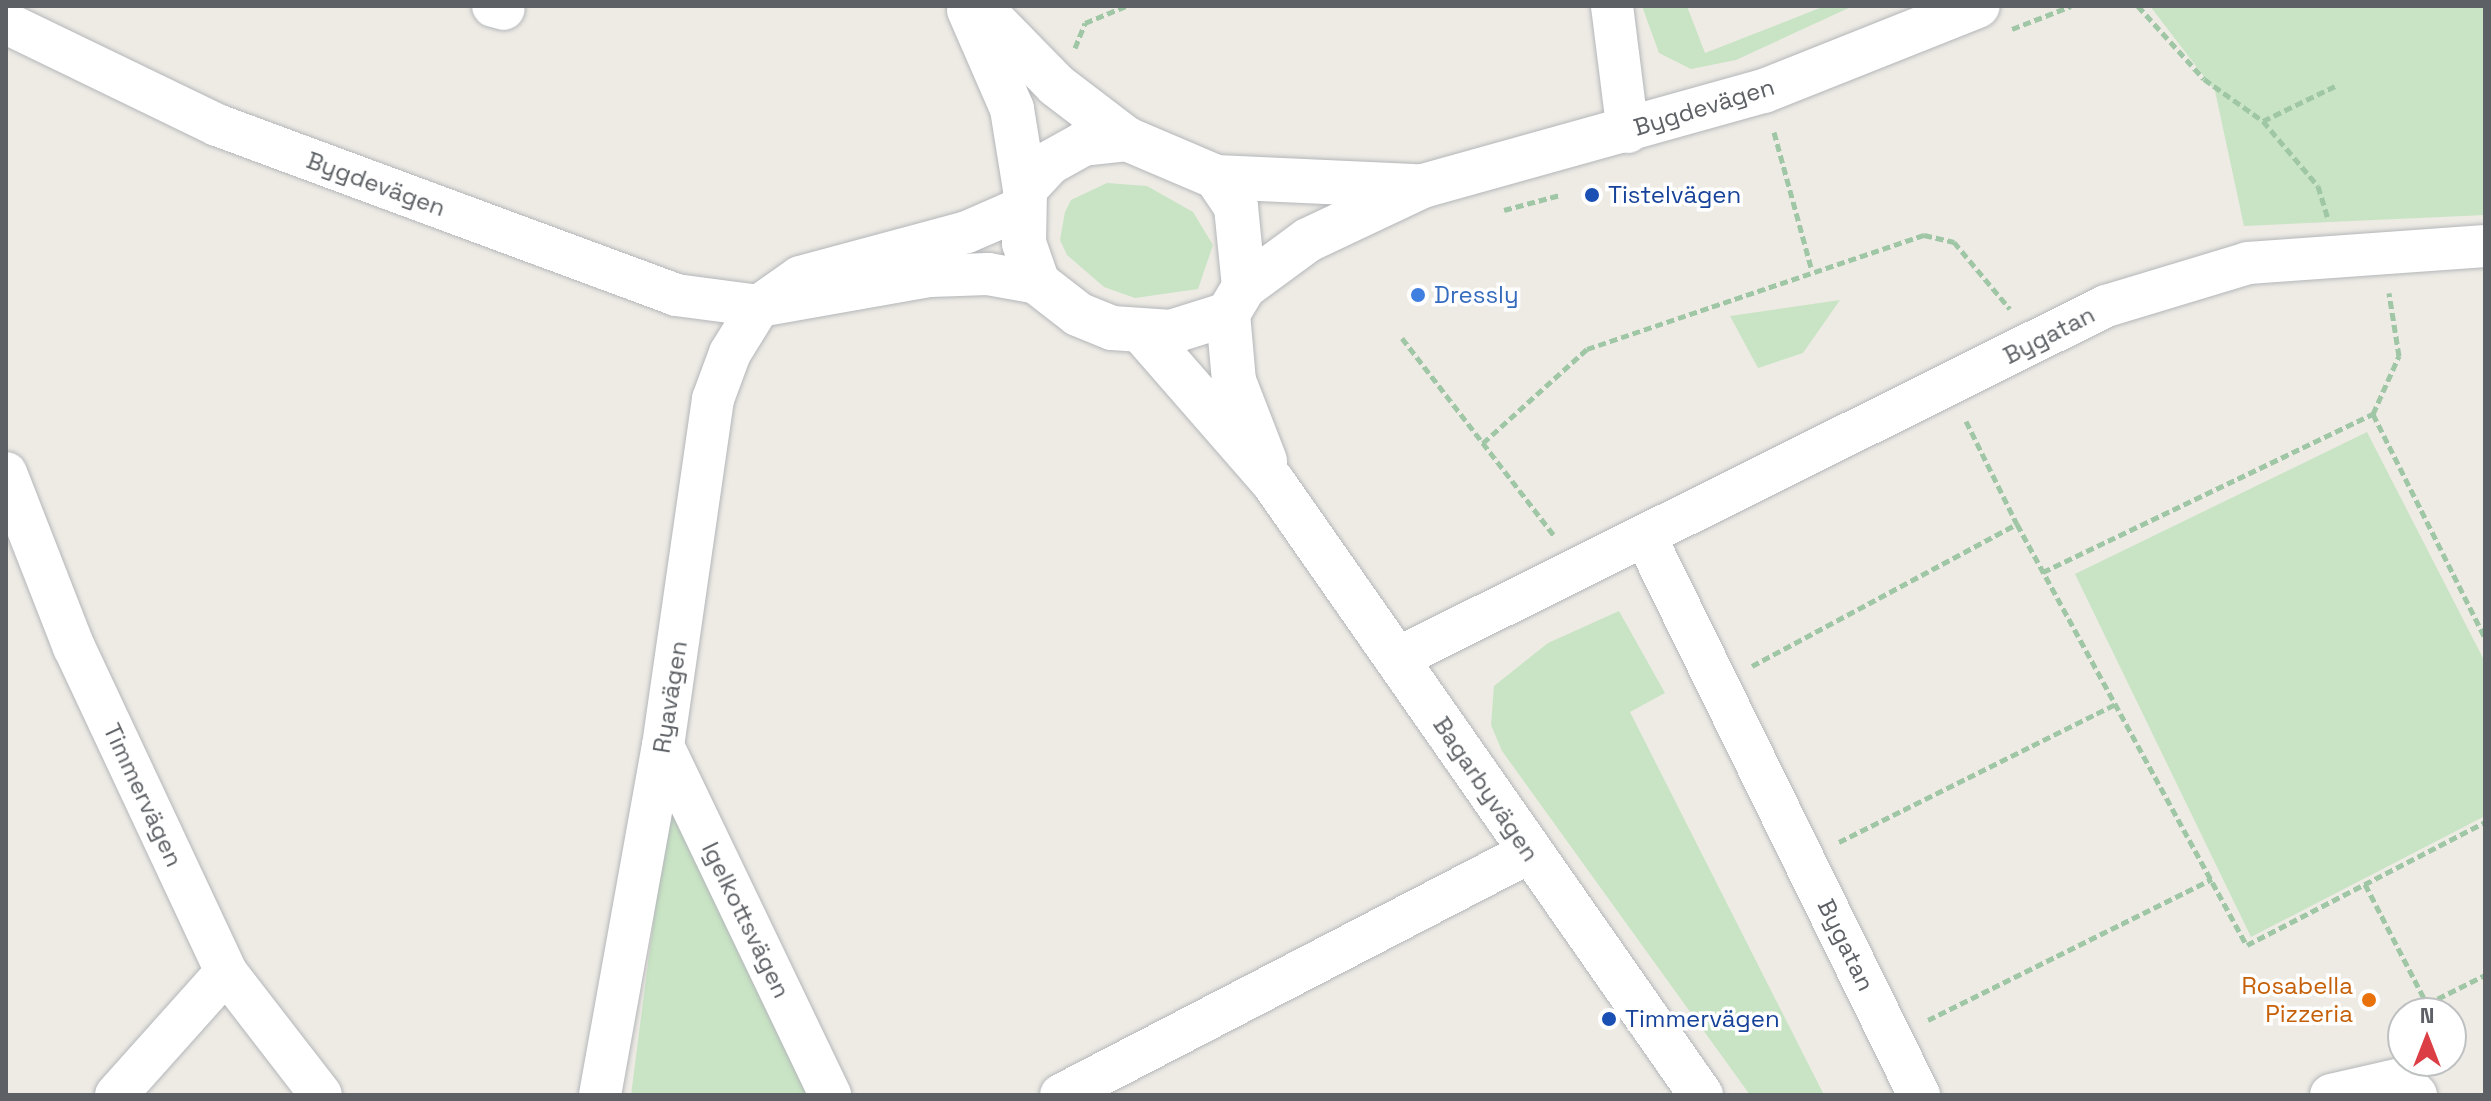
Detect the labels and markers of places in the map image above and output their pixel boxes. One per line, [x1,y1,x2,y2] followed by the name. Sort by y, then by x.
[1608,181,1741,209] place label: Tistelvägen
[1583,186,1601,204] marker: Tistelvägen
[1434,281,1519,309] place label: Dressly
[1409,286,1427,304] marker: Dressly
[2241,972,2353,1028] place label: Rosabella Pizzeria
[2360,991,2378,1009] marker: Rosabella Pizzeria
[1625,1005,1780,1033] place label: Timmervägen
[1600,1010,1618,1028] marker: Timmervägen

